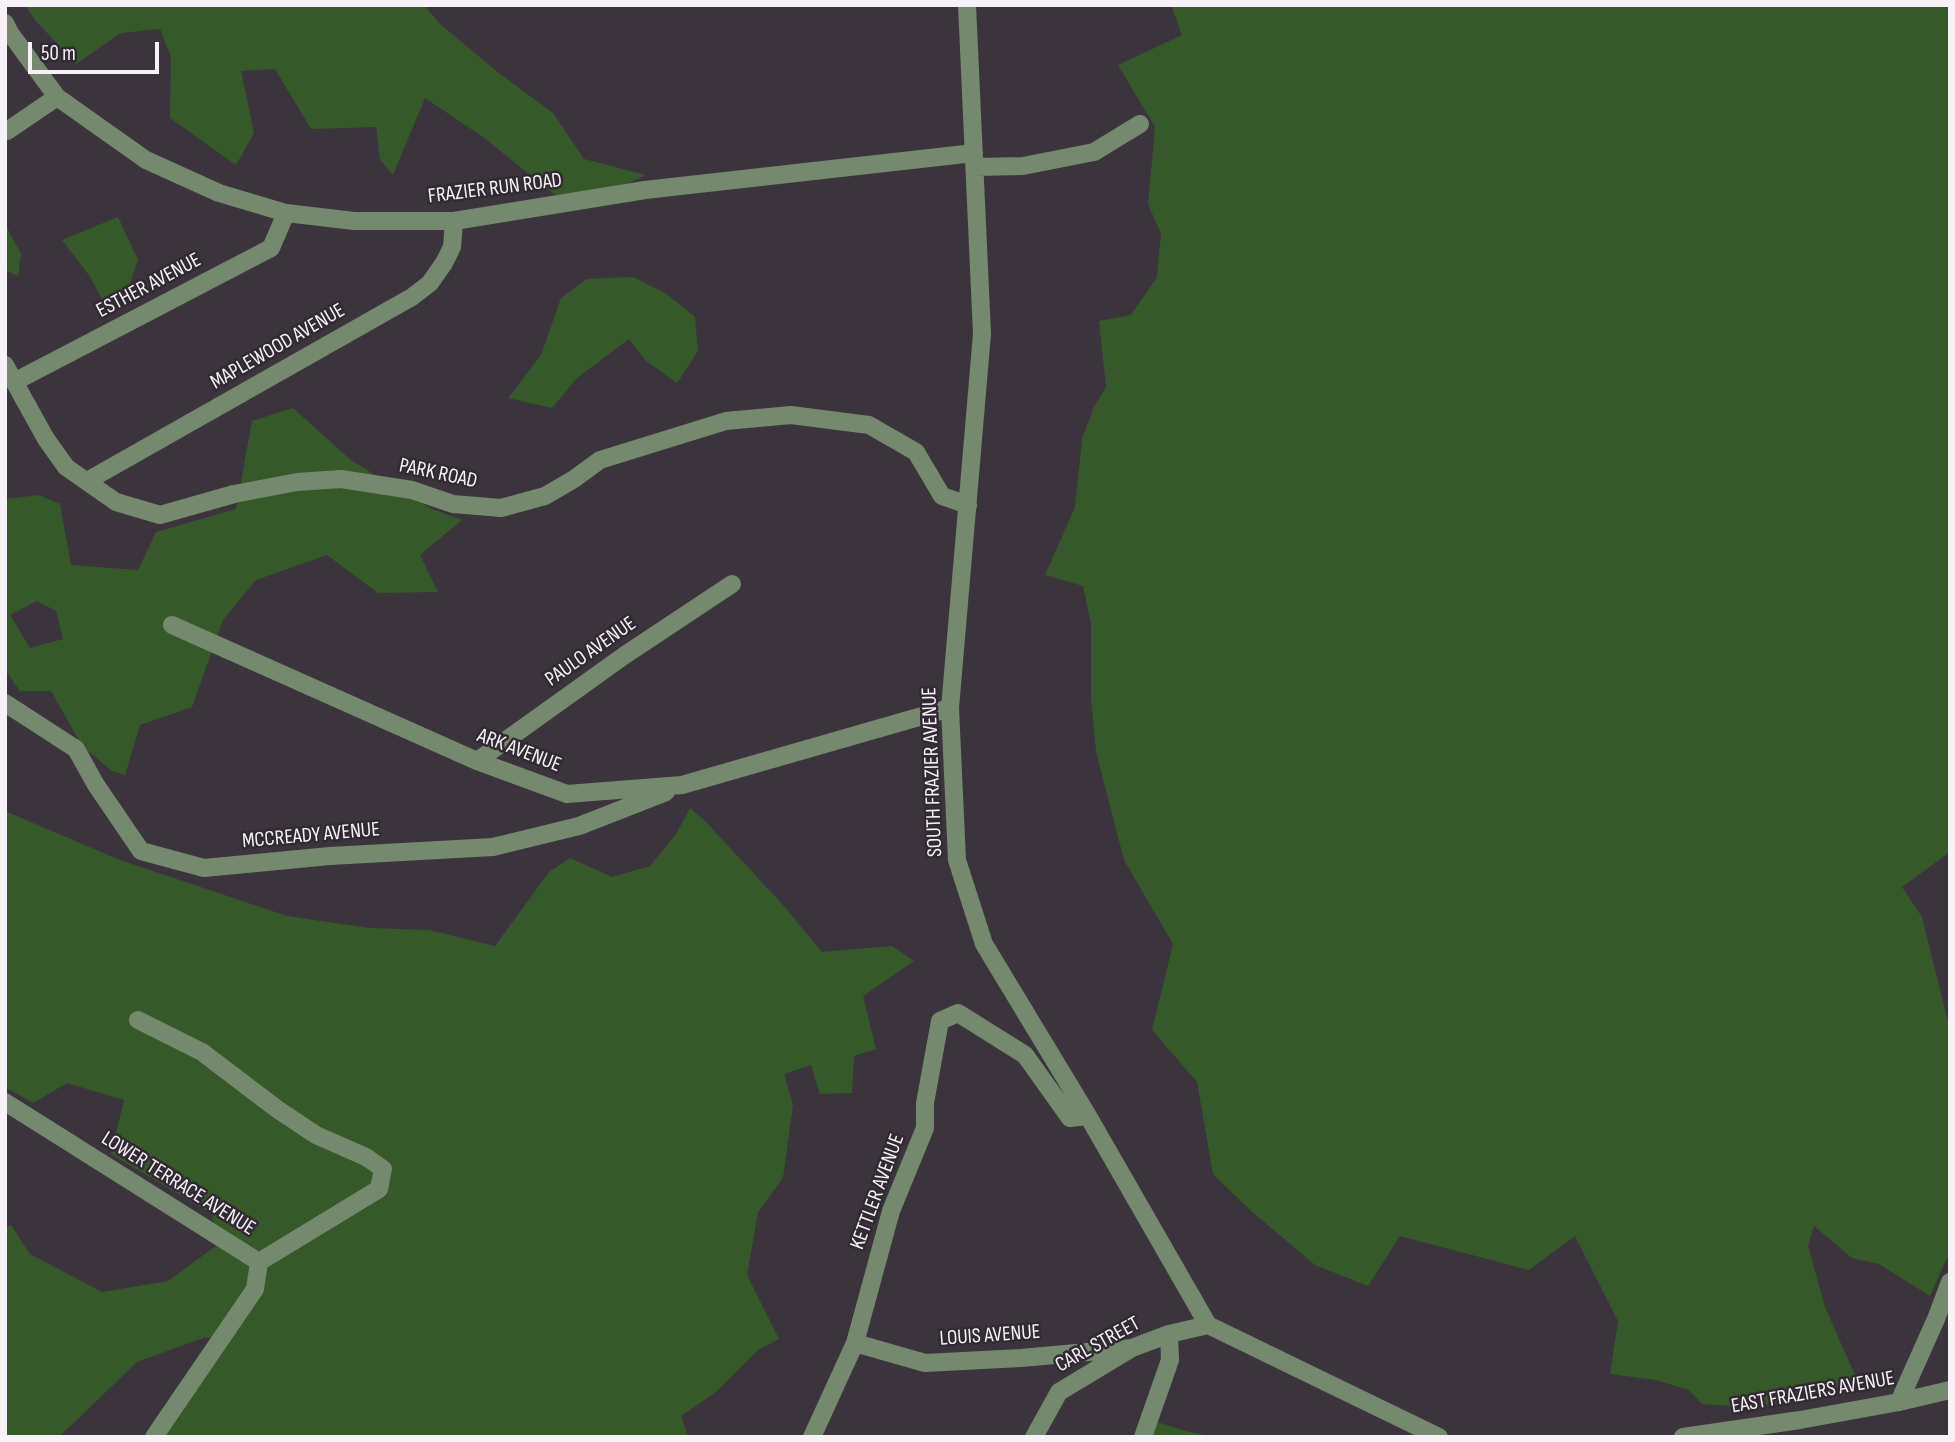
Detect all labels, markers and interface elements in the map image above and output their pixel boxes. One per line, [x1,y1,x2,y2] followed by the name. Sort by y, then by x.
[32,28,163,72] scale bar
[41,41,76,66] text: 50 m
[427,168,563,210] street label: FRAZIER RUN ROAD
[92,248,206,324] street label: ESTHER AVENUE
[206,298,350,396] street label: MAPLEWOOD AVENUE
[397,453,479,495] street label: PARK ROAD
[541,612,641,692] street label: PAULO AVENUE
[917,687,949,857] street label: SOUTH FRAZIER AVENUE
[473,724,565,778] street label: ARK AVENUE
[241,817,381,855] street label: MCCREADY AVENUE
[96,1127,260,1241] street label: LOWER TERRACE AVENUE
[845,1131,911,1253] street label: KETTLER AVENUE
[1051,1311,1145,1379] street label: CARL STREET
[939,1320,1041,1352] street label: LOUIS AVENUE
[1729,1366,1897,1420] street label: EAST FRAZIERS AVENUE

